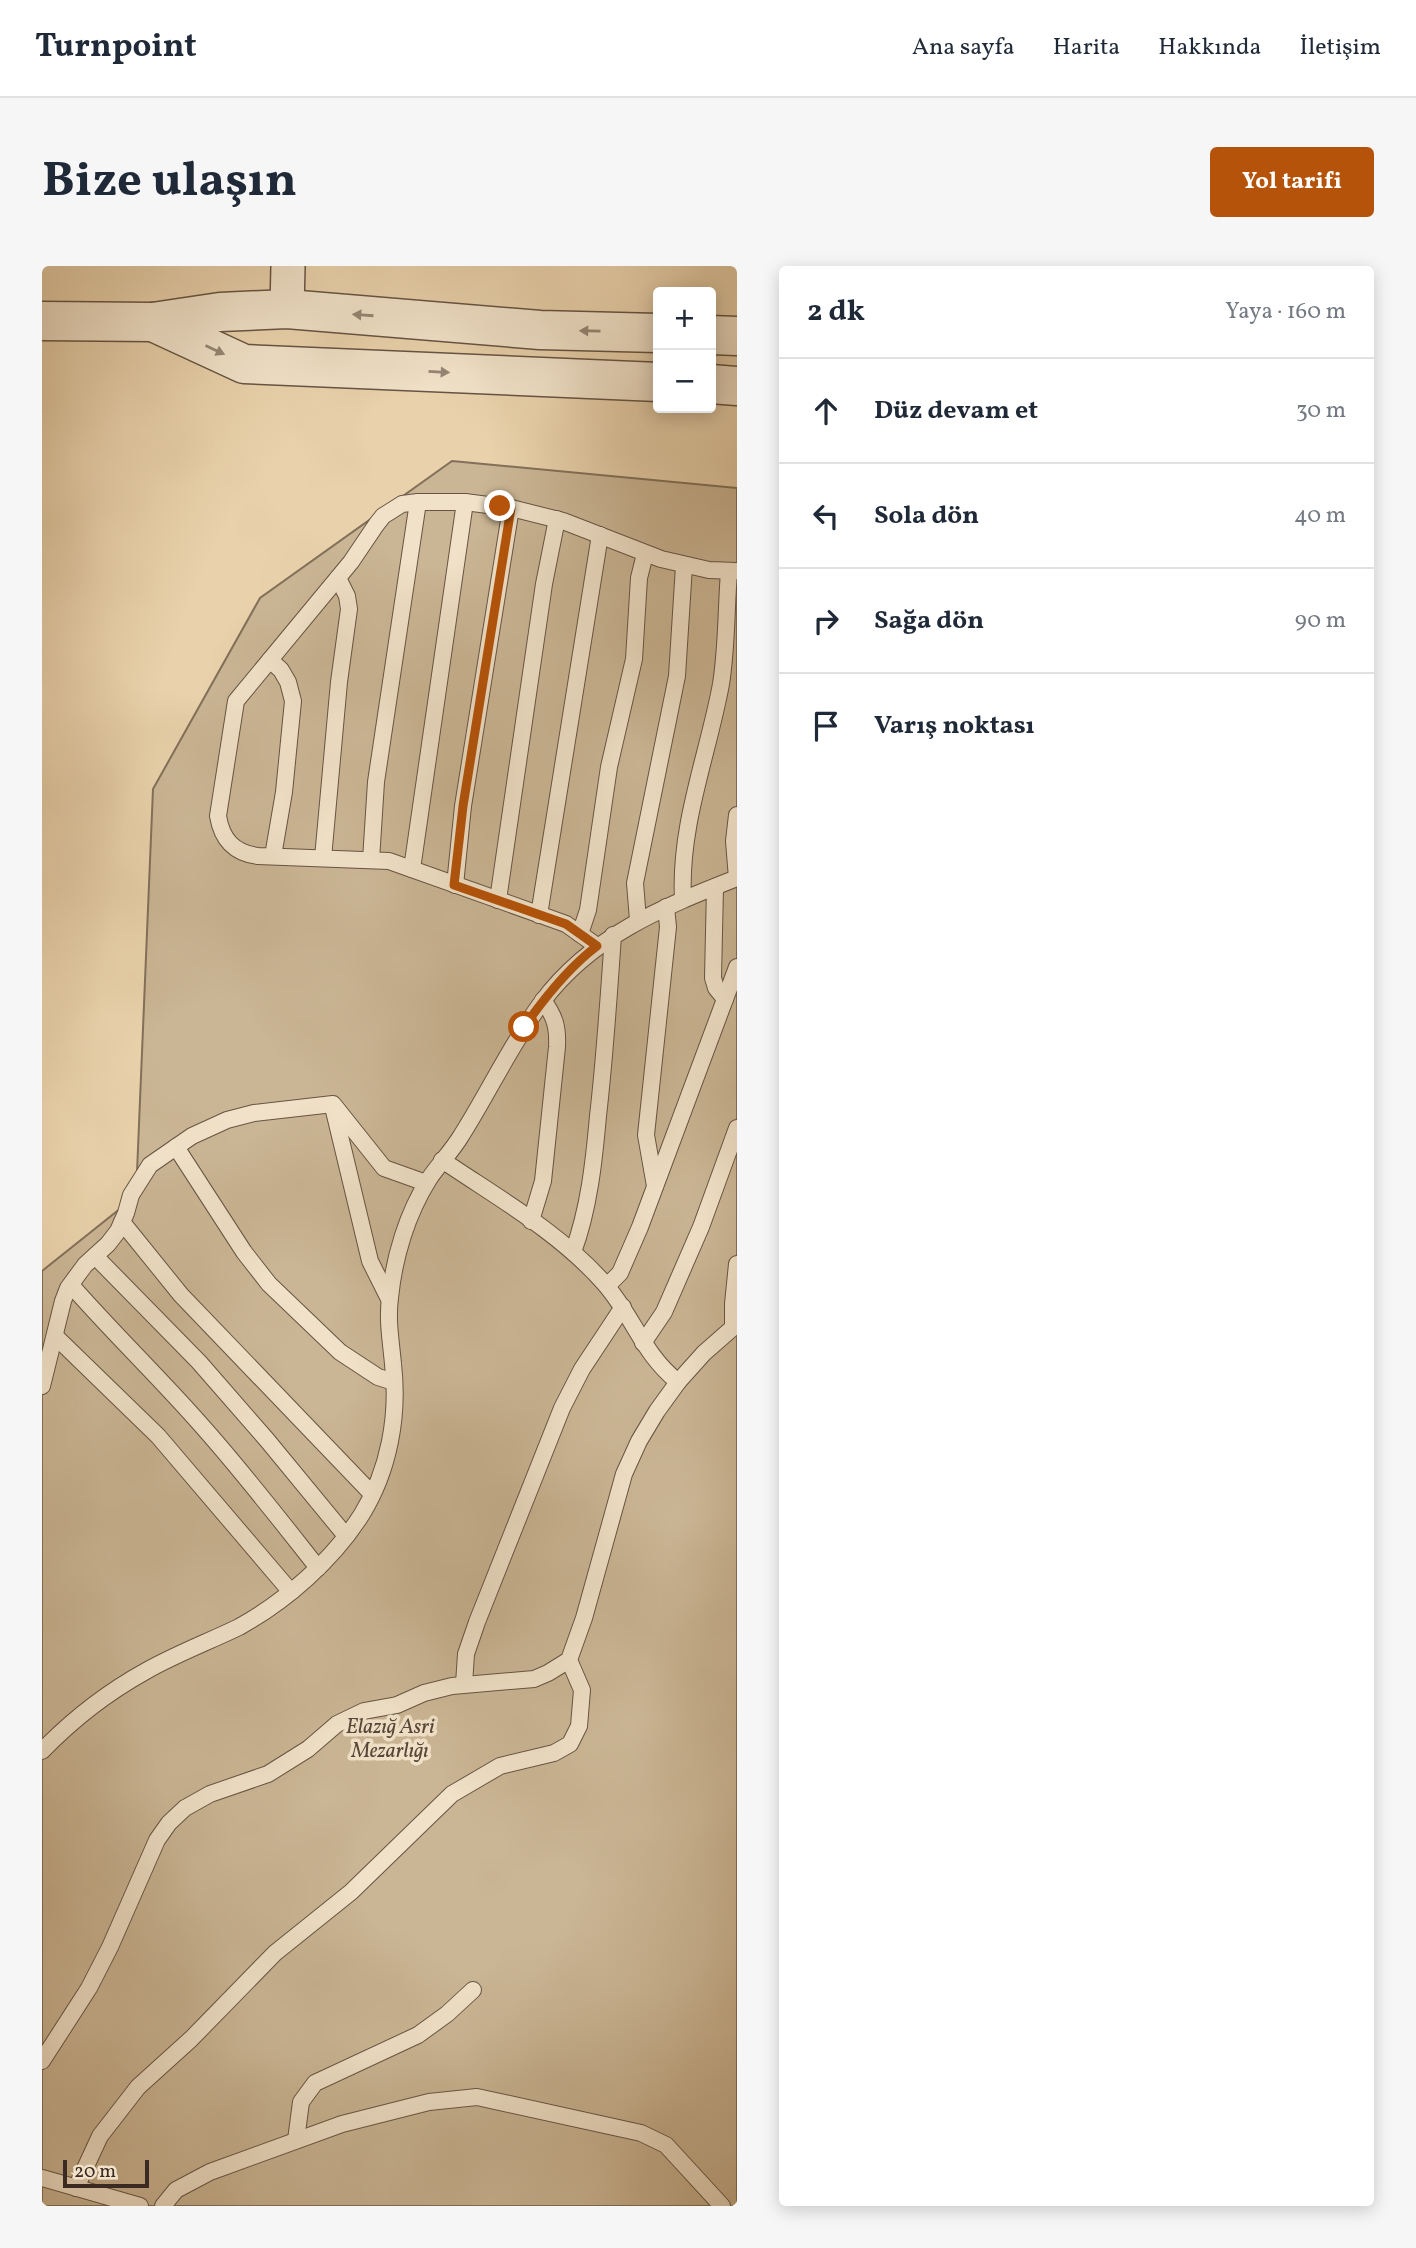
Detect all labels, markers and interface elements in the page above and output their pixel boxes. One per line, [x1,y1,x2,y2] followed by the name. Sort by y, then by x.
[35,25,197,71] text: Turnpoint
[912,31,1015,65] text: Ana sayfa
[1053,31,1120,65] text: Harita
[1158,31,1262,65] text: Hakkında
[1300,31,1381,65] text: İletişim
[1210,147,1374,217] button: Yol tarifi
[42,148,297,217] text: Bize ulaşın
[653,287,716,413] map controls
[653,287,716,350] button: +
[807,291,865,333] text: 2 dk
[1225,296,1346,328] text: Yaya · 160 m
[352,309,374,320] one-way arrow
[579,325,601,337] one-way arrow
[205,344,225,356] one-way arrow
[653,350,716,413] button: −
[428,367,450,378] one-way arrow
[807,392,845,430] icon: ahead
[874,393,1038,429] text: Düz devam et
[1296,395,1346,427] text: 30 m
[484,490,515,521] route end
[807,497,845,535] icon: left
[874,498,979,534] text: Sola dön
[1294,500,1346,532] text: 40 m
[807,602,845,640] icon: right
[874,603,984,639] text: Sağa dön
[1295,605,1346,637] text: 90 m
[807,707,845,745] icon: arrive
[874,708,1035,744] text: Varış noktası
[508,1011,539,1042] route start
[346,1713,435,1766] park label: Elazığ Asri Mezarlığı
[63,2157,149,2189] scale bar
[74,2159,116,2185] text: 20 m

